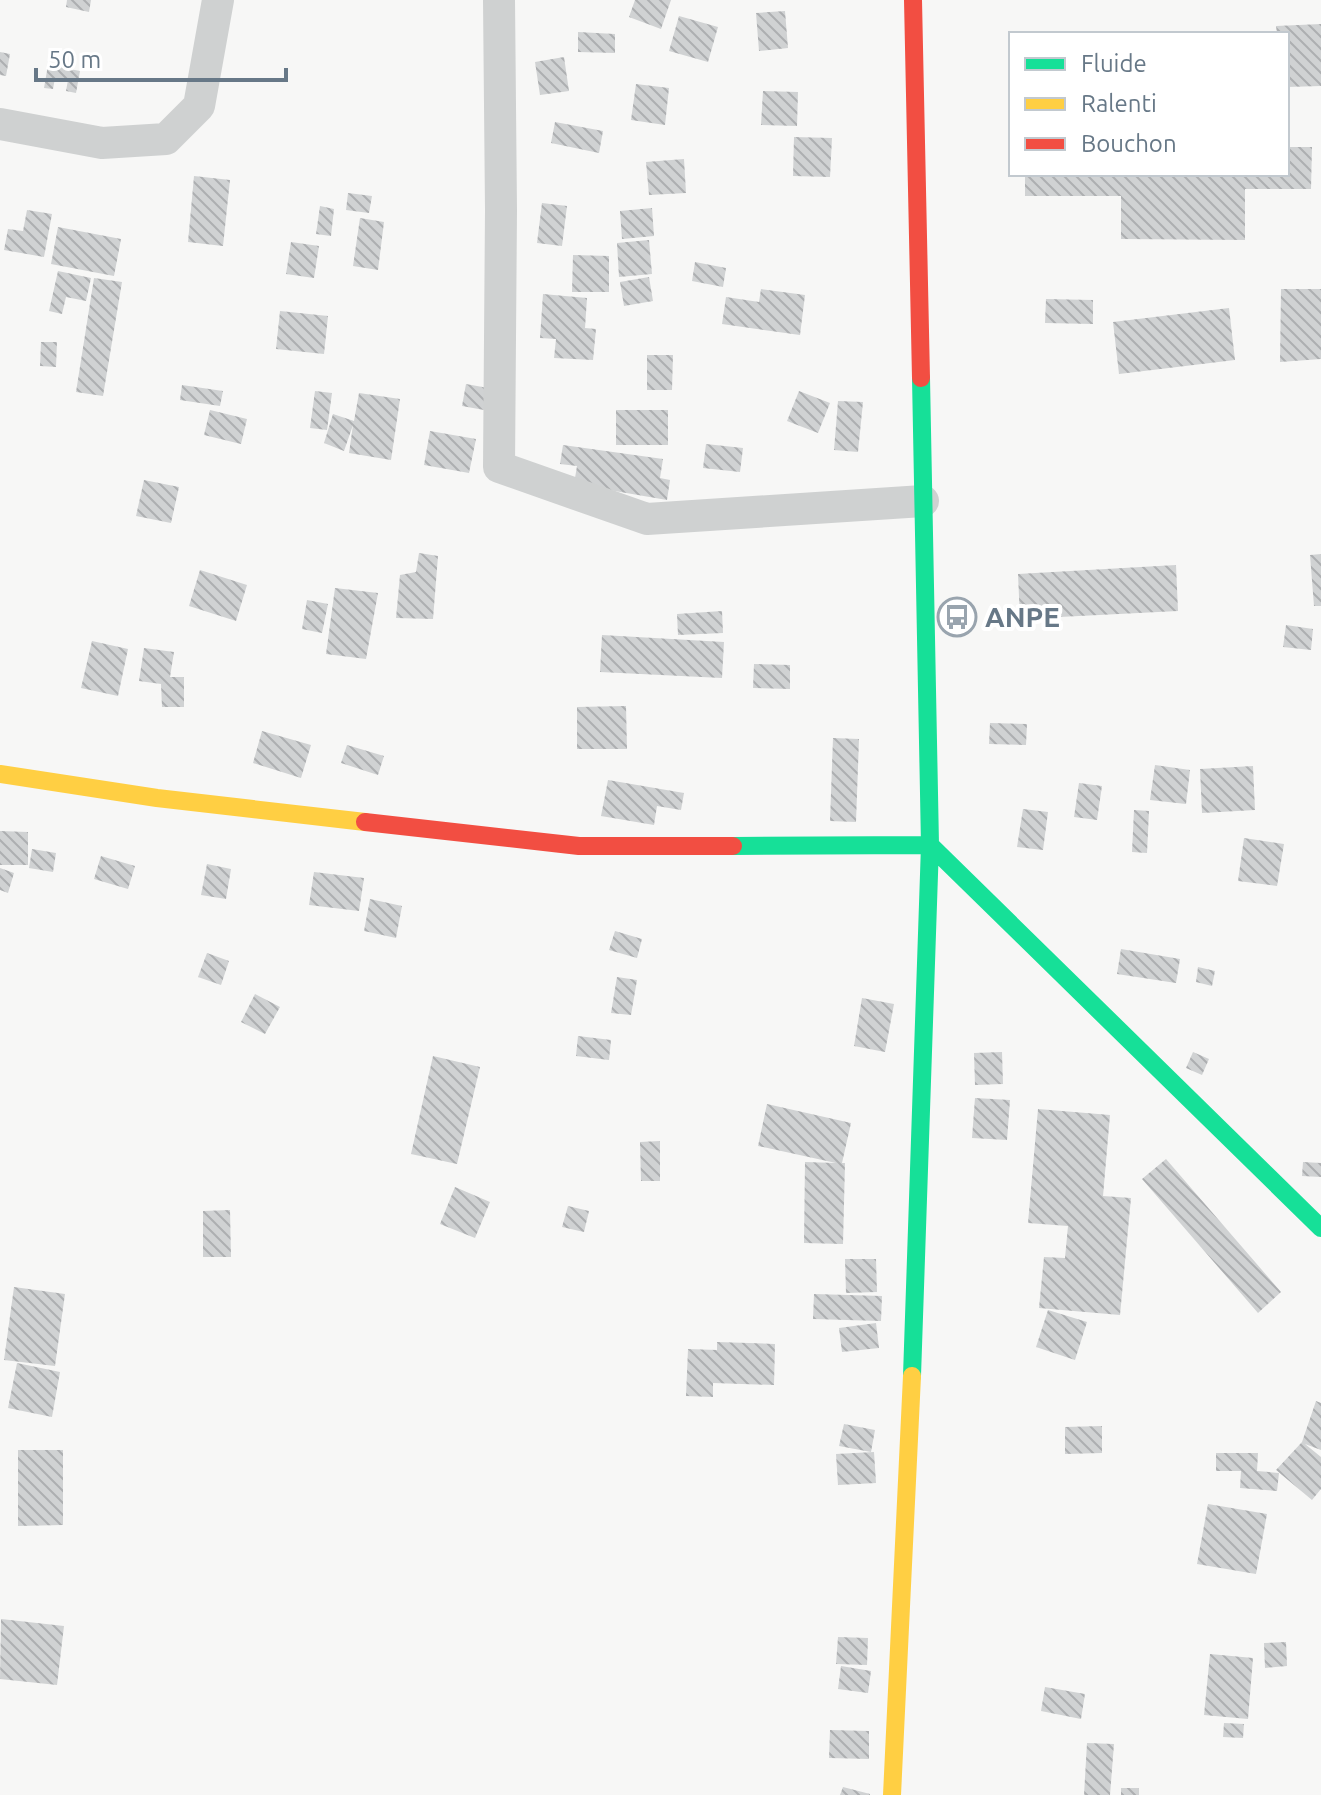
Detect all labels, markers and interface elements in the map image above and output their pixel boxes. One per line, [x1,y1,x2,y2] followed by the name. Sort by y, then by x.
[36,32,286,82] scale bar
[1009,32,1289,176] legend
[48,46,101,73] text: 50 m
[1081,50,1147,77] text: Fluide
[1081,90,1157,117] text: Ralenti
[1081,130,1177,157] text: Bouchon
[936,596,978,638] bus stop icon: ANPE
[985,601,1060,632] place label: ANPE

